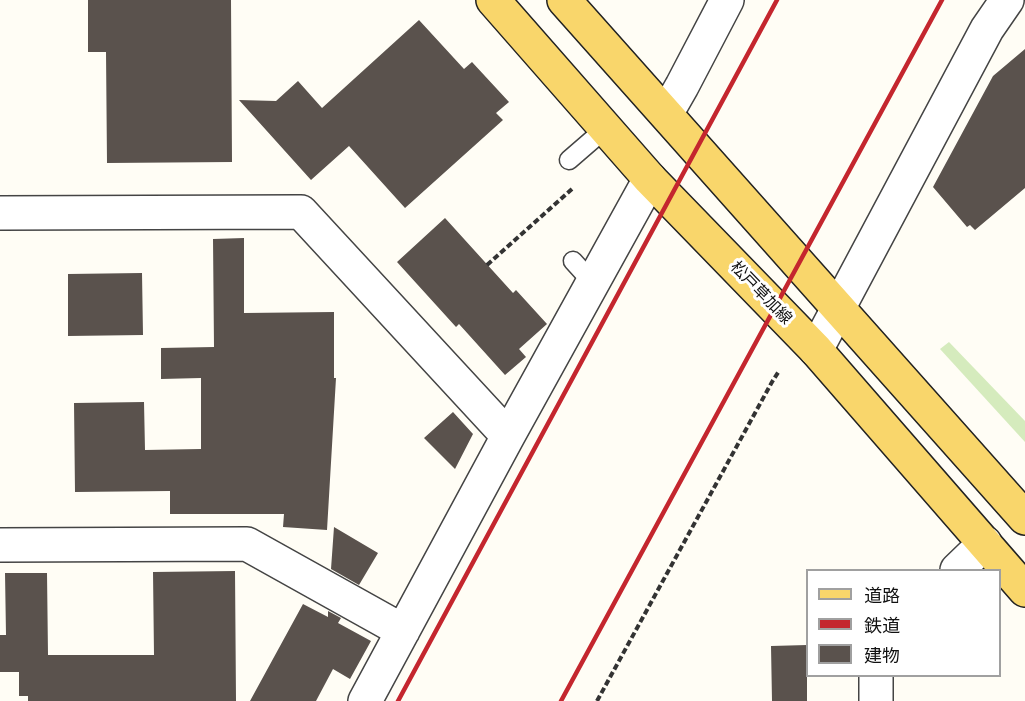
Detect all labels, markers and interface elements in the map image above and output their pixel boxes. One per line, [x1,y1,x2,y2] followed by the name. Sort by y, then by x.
[726,258,796,328] street label: 松戸草加線
[806,569,1001,677] legend
[864,585,900,606] text: 道路
[864,615,900,636] text: 鉄道
[864,645,900,666] text: 建物

